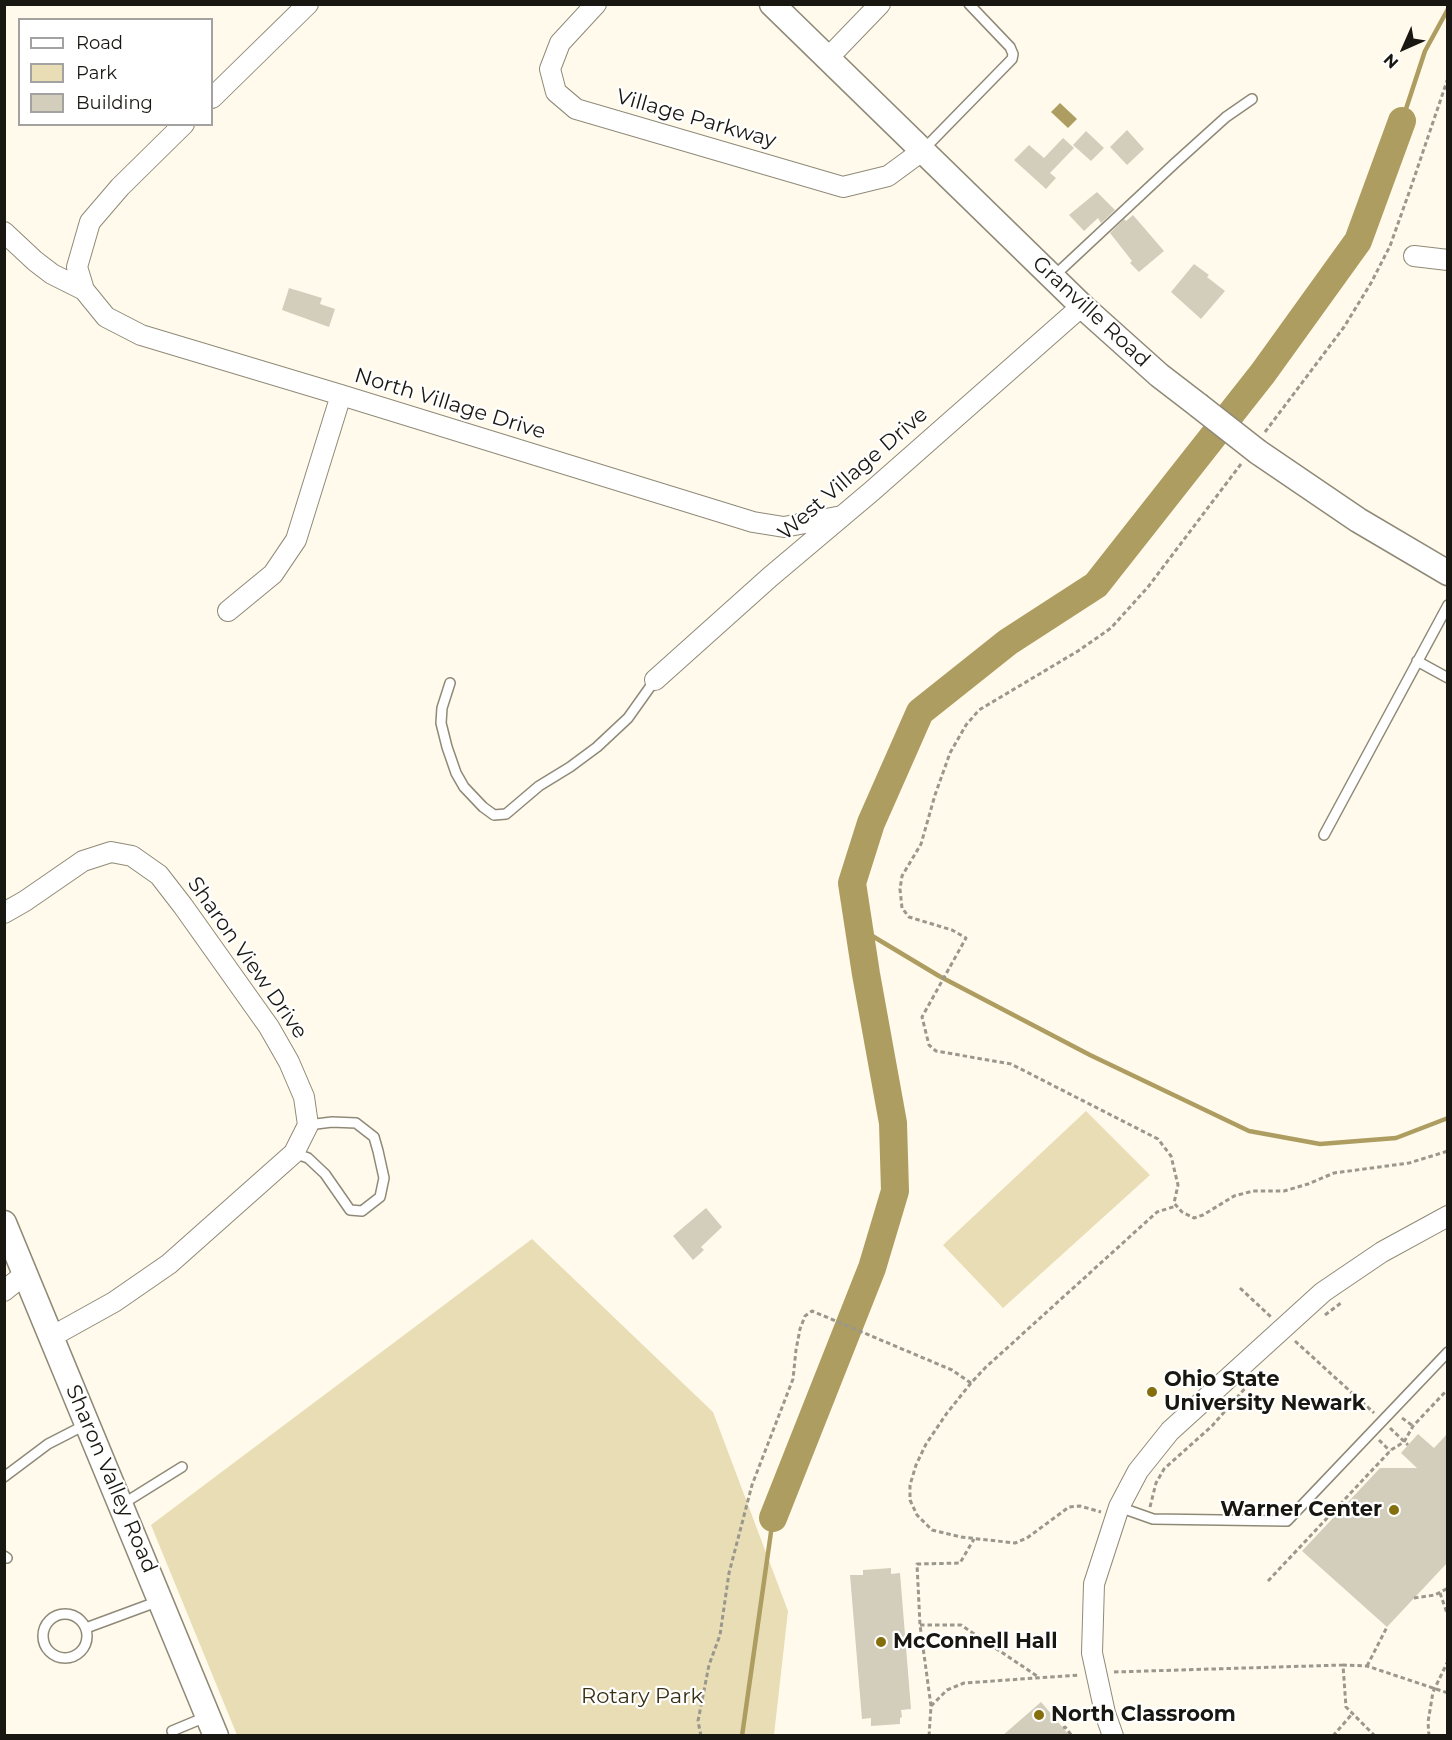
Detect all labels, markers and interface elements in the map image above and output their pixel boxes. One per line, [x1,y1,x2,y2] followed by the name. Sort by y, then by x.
[18,18,213,126] legend
[1374,18,1434,78] north arrow
[76,32,123,54] text: Road
[1380,50,1402,72] text: N
[76,62,117,84] text: Park
[613,84,779,154] street label: Village Parkway
[76,92,153,114] text: Building
[1027,251,1155,373] street label: Granville Road
[351,363,549,445] street label: North Village Drive
[773,402,933,546] street label: West Village Drive
[182,872,312,1044] street label: Sharon View Drive
[1164,1367,1365,1417] place label: Ohio State University Newark
[60,1381,162,1577] street label: Sharon Valley Road
[1145,1385,1159,1399] marker: Ohio State University Newark
[1220,1497,1382,1523] place label: Warner Center
[1387,1503,1401,1517] marker: Warner Center
[893,1629,1057,1655] place label: McConnell Hall
[874,1635,888,1649] marker: McConnell Hall
[581,1684,703,1710] park label: Rotary Park
[1051,1702,1236,1728] place label: North Classroom
[1032,1708,1046,1722] marker: North Classroom

